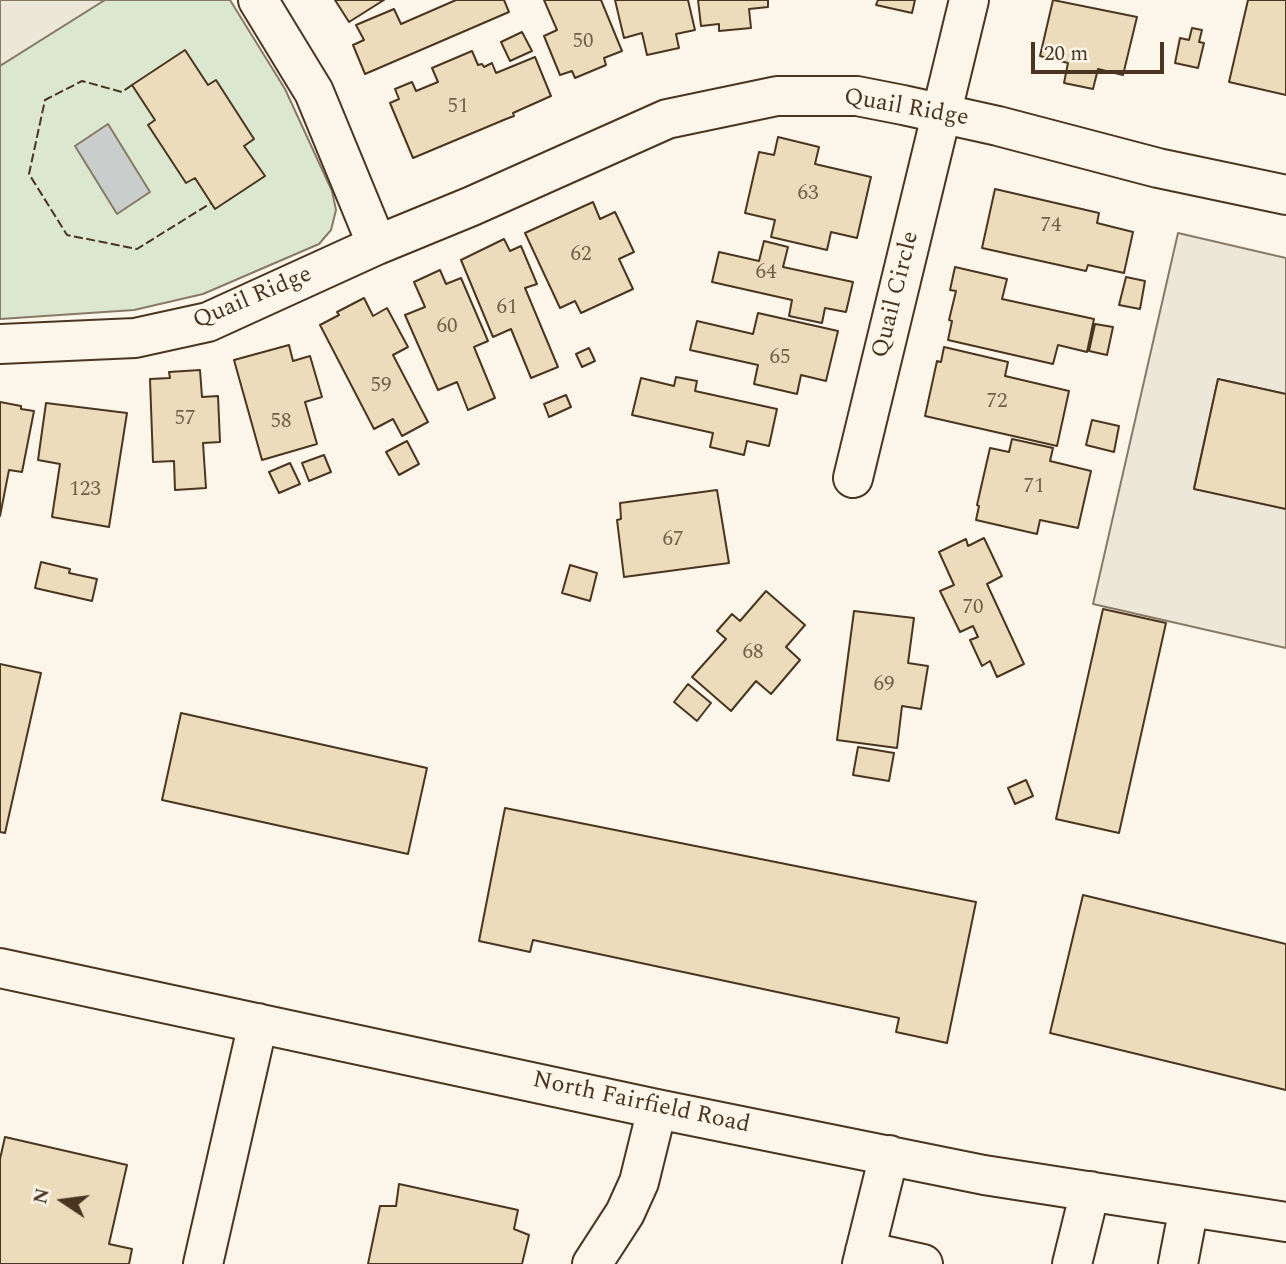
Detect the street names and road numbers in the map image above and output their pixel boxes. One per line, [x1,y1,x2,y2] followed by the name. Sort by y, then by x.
[841,84,971,134] street label: Quail Ridge
[867,229,927,361] street label: Quail Circle
[189,261,317,337] street label: Quail Ridge
[530,1067,752,1141] street label: North Fairfield Road

